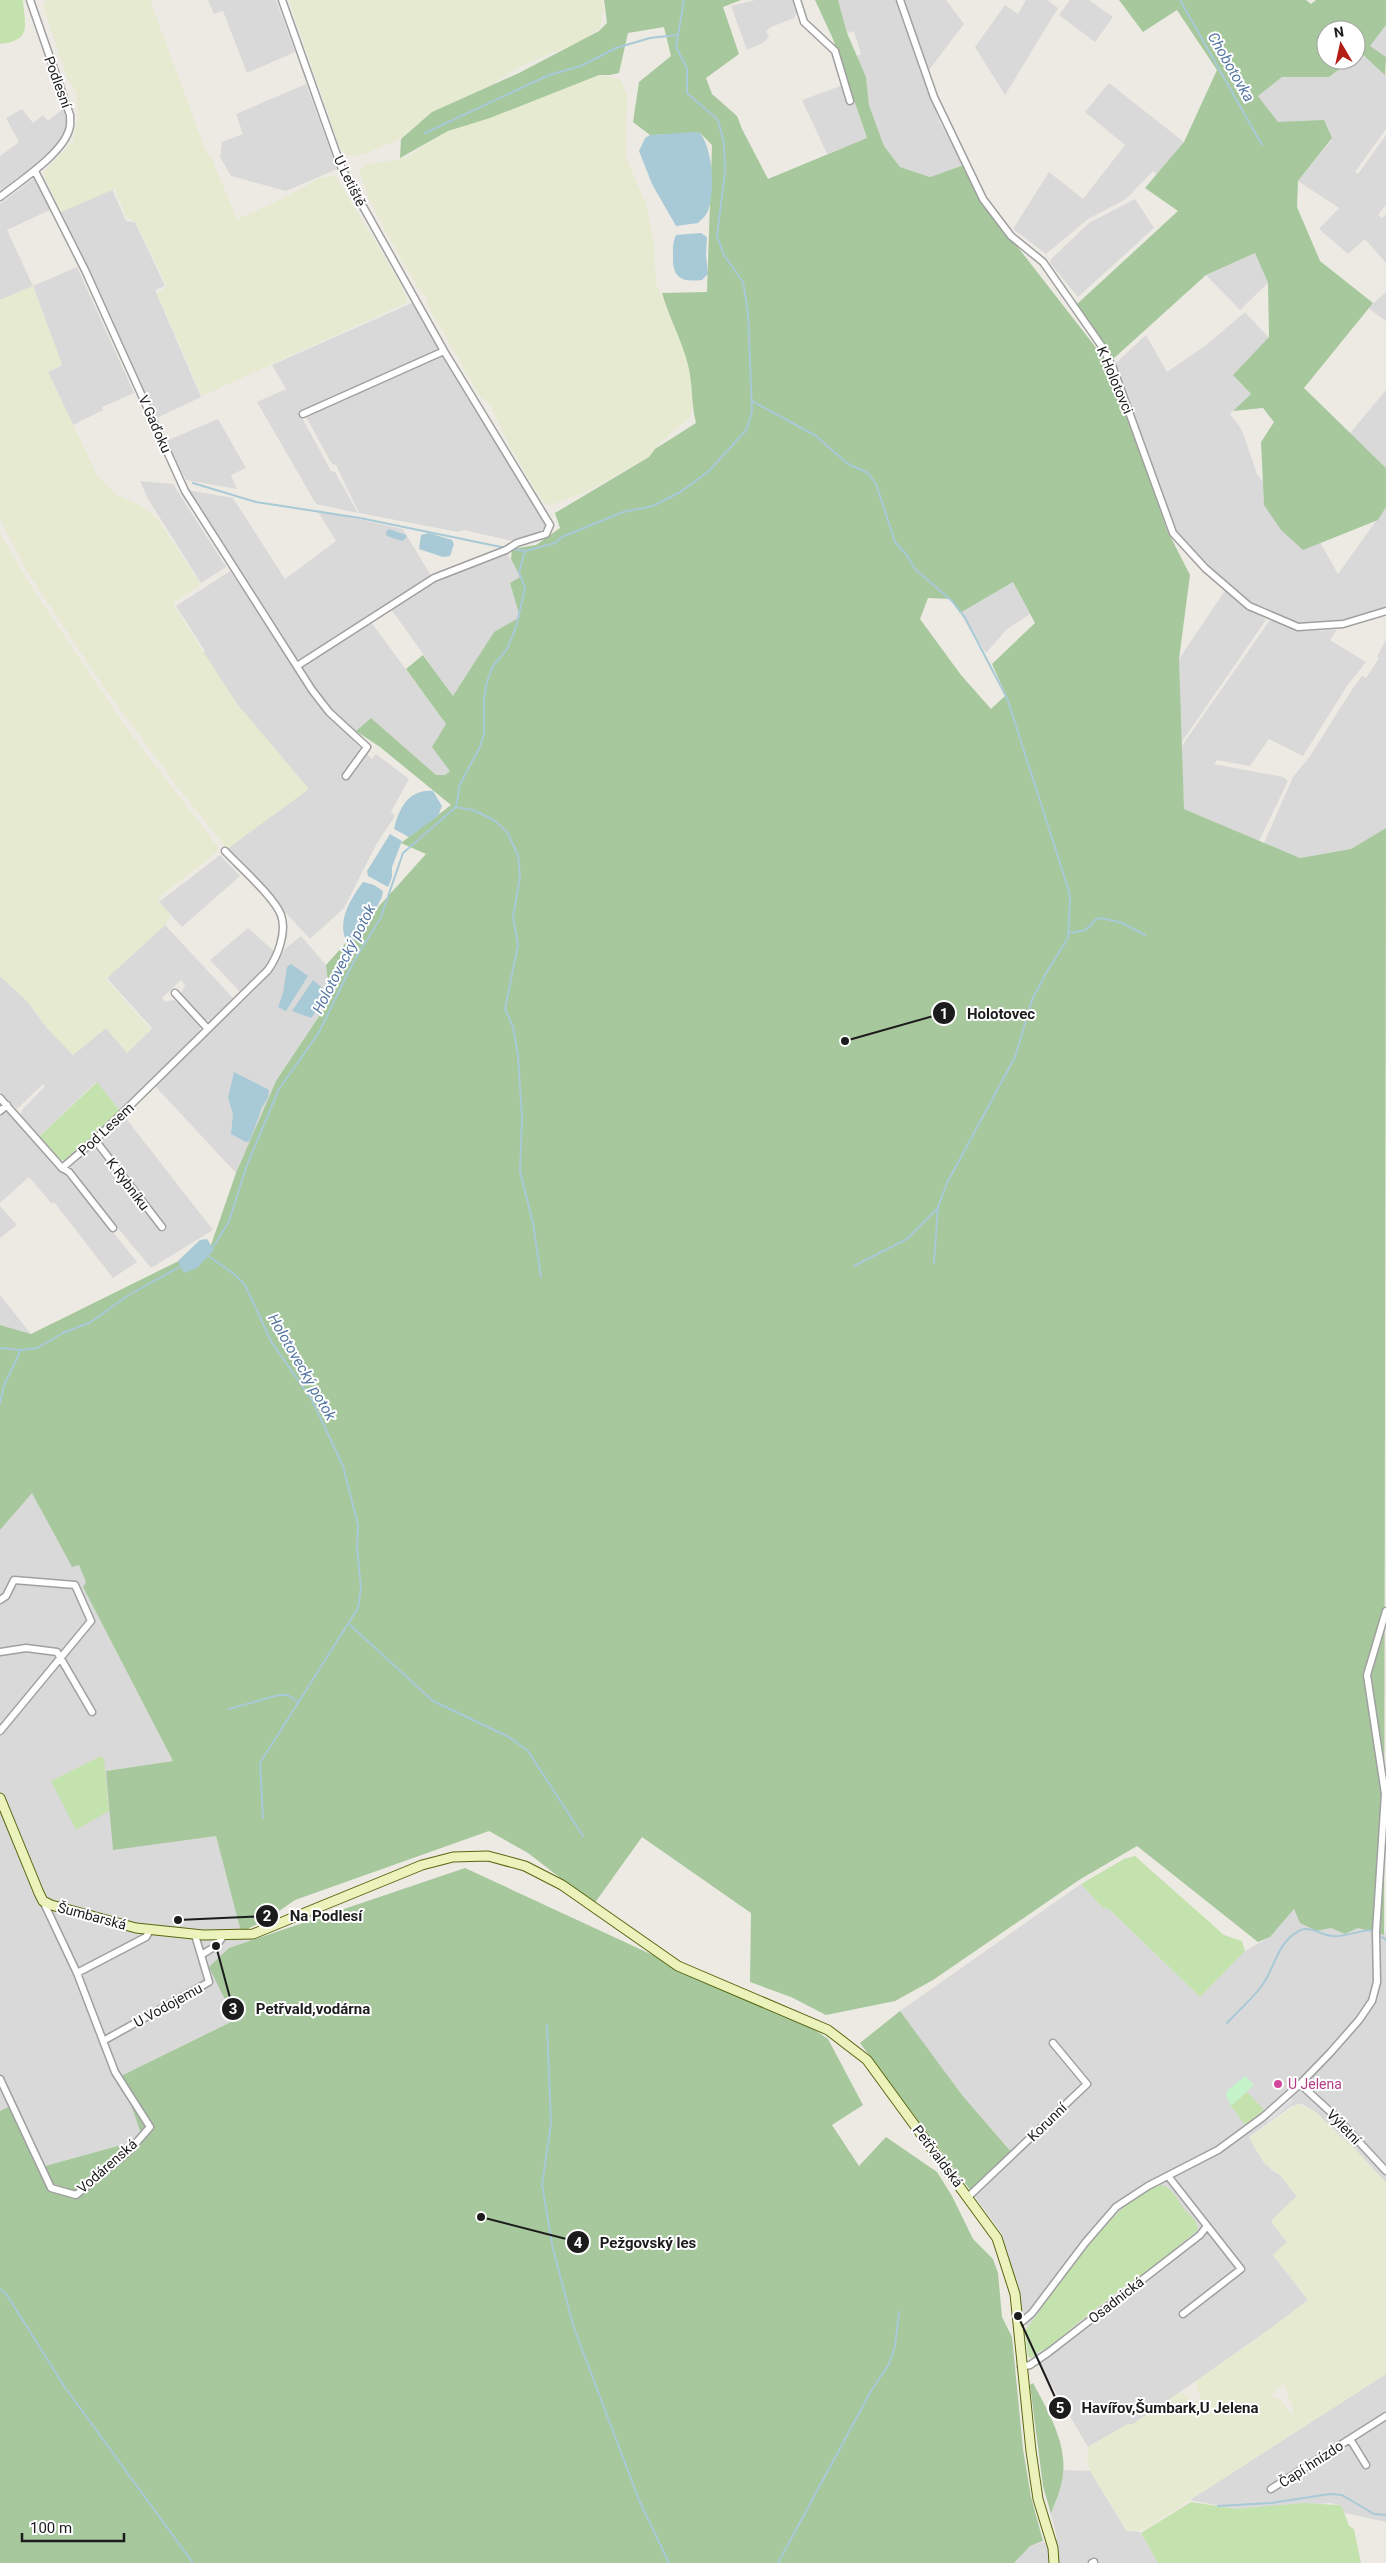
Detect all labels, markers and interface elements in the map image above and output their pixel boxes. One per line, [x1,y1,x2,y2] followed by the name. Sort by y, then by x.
[1316,20,1366,70] north arrow
[1333,23,1345,41] text: N
[1204,29,1258,105] water label: Chobotovka
[41,54,75,111] street label: Podlesní
[331,153,369,209] street label: U Letiště
[1094,344,1136,416] street label: K Holotovci
[135,393,175,455] street label: V Gaďoku
[309,901,380,1017] water label: Holotovecký potok
[932,998,1045,1028] callout: Holotovec
[940,1005,948,1023] text: 1
[967,1005,1035,1023] text: Holotovec
[75,1099,137,1159] street label: Pod Lesem
[103,1155,153,1213] street label: K Rybníku
[264,1310,340,1424] water label: Holotovecký potok
[56,1898,128,1933] street label: Šumbarská
[255,1901,373,1931] callout: Na Podlesí
[263,1907,272,1925] text: 2
[290,1907,363,1925] text: Na Podlesí
[131,1980,205,2030] street label: U Vodojemu
[221,1994,380,2024] callout: Petřvald,vodárna
[229,2000,237,2018] text: 3
[256,2000,370,2018] text: Petřvald,vodárna
[1288,2076,1342,2092] place label: U Jelena
[1272,2078,1284,2090] marker: U Jelena
[1024,2099,1070,2144] street label: Korunní
[1324,2106,1365,2148] street label: Výletní
[910,2122,966,2190] street label: Petřvaldská
[74,2136,140,2196] street label: Vodárenská
[565,2227,707,2257] callout: Pežgovský les
[574,2234,583,2252] text: 4
[600,2234,697,2252] text: Pežgovský les
[1085,2274,1147,2326] street label: Osadnická
[1047,2393,1269,2423] callout: Havířov,Šumbark,U Jelena
[1056,2399,1064,2417] text: 5
[1082,2399,1258,2417] text: Havířov,Šumbark,U Jelena
[1275,2437,1346,2491] street label: Čapí hnízdo
[22,2510,125,2542] scale bar
[30,2519,72,2537] text: 100 m

